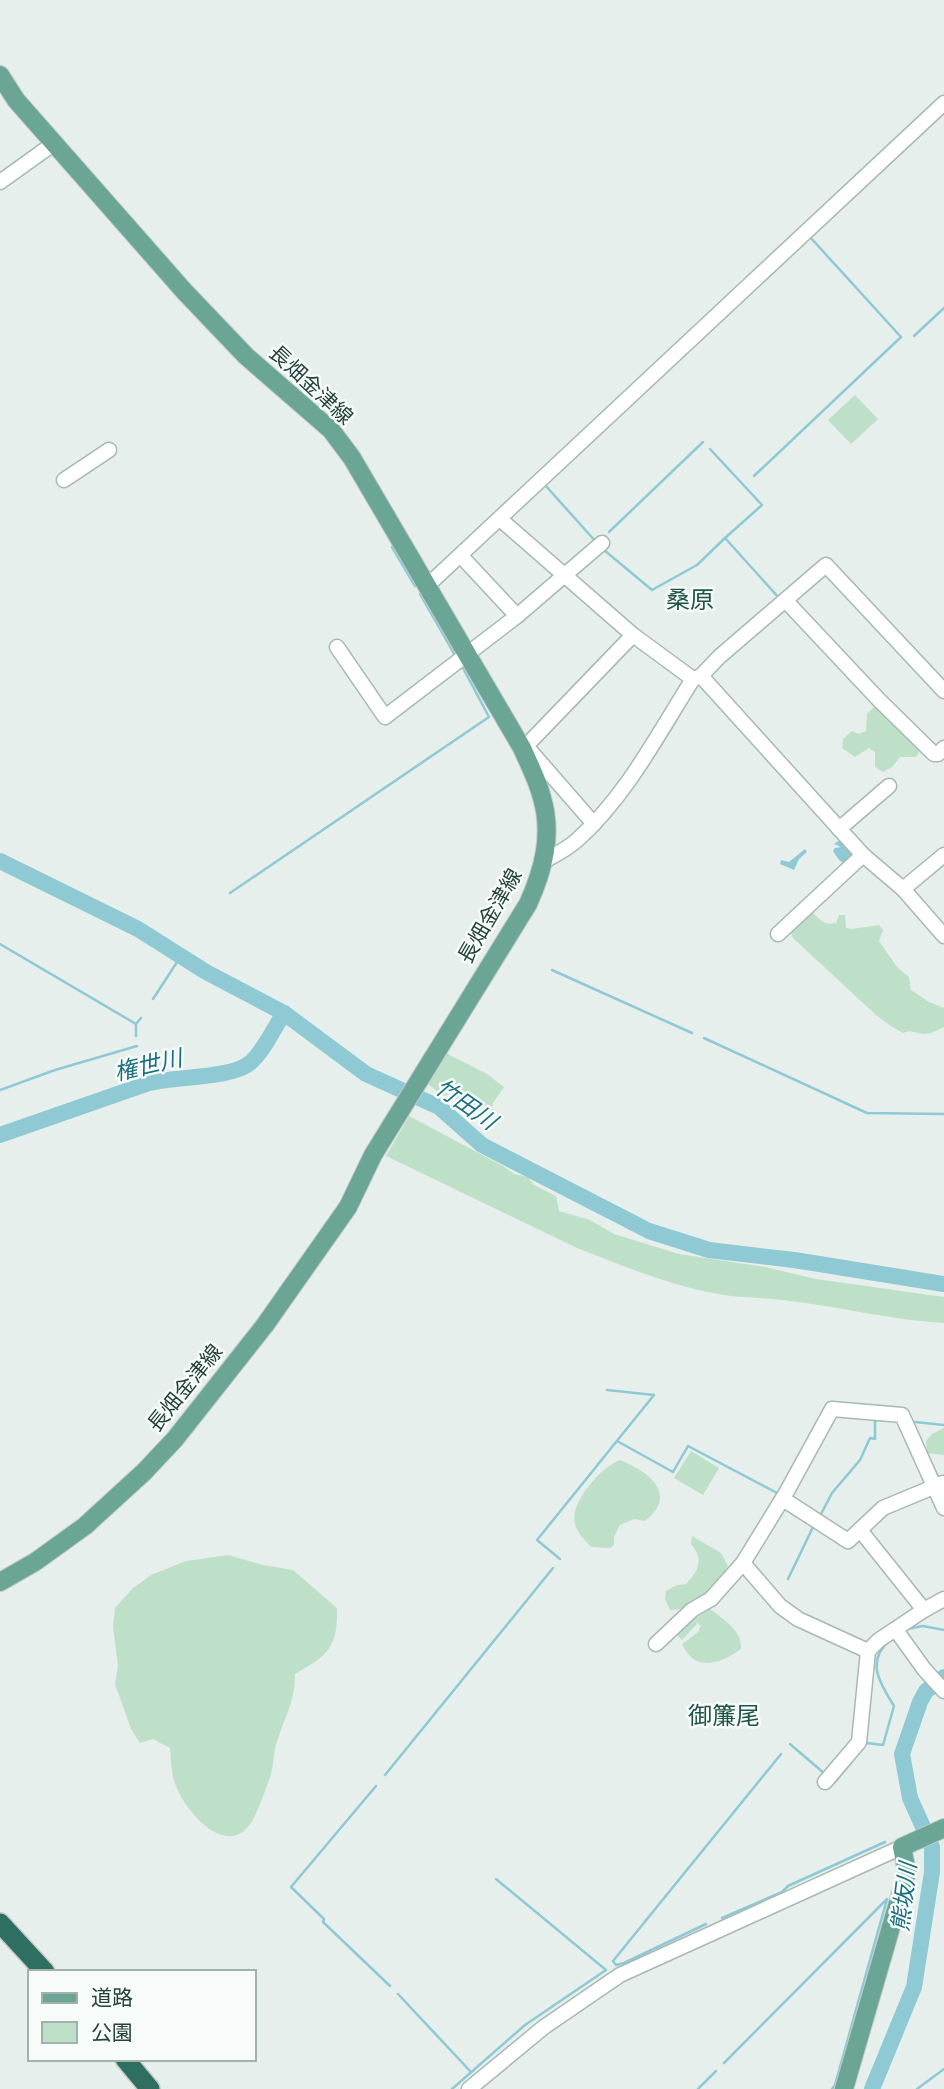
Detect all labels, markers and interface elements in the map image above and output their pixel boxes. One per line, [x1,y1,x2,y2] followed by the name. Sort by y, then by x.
[262,338,360,432] street label: 長畑金津線
[666,583,714,618] district label: 桑原
[451,863,529,969] street label: 長畑金津線
[111,1041,188,1089] water label: 権世川
[428,1071,506,1139] water label: 竹田川
[140,1338,230,1438] street label: 長畑金津線
[688,1699,760,1734] district label: 御簾尾
[884,1858,925,1933] water label: 熊坂川
[28,1970,256,2061] legend
[91,1983,133,2013] text: 道路
[91,2018,133,2048] text: 公園

